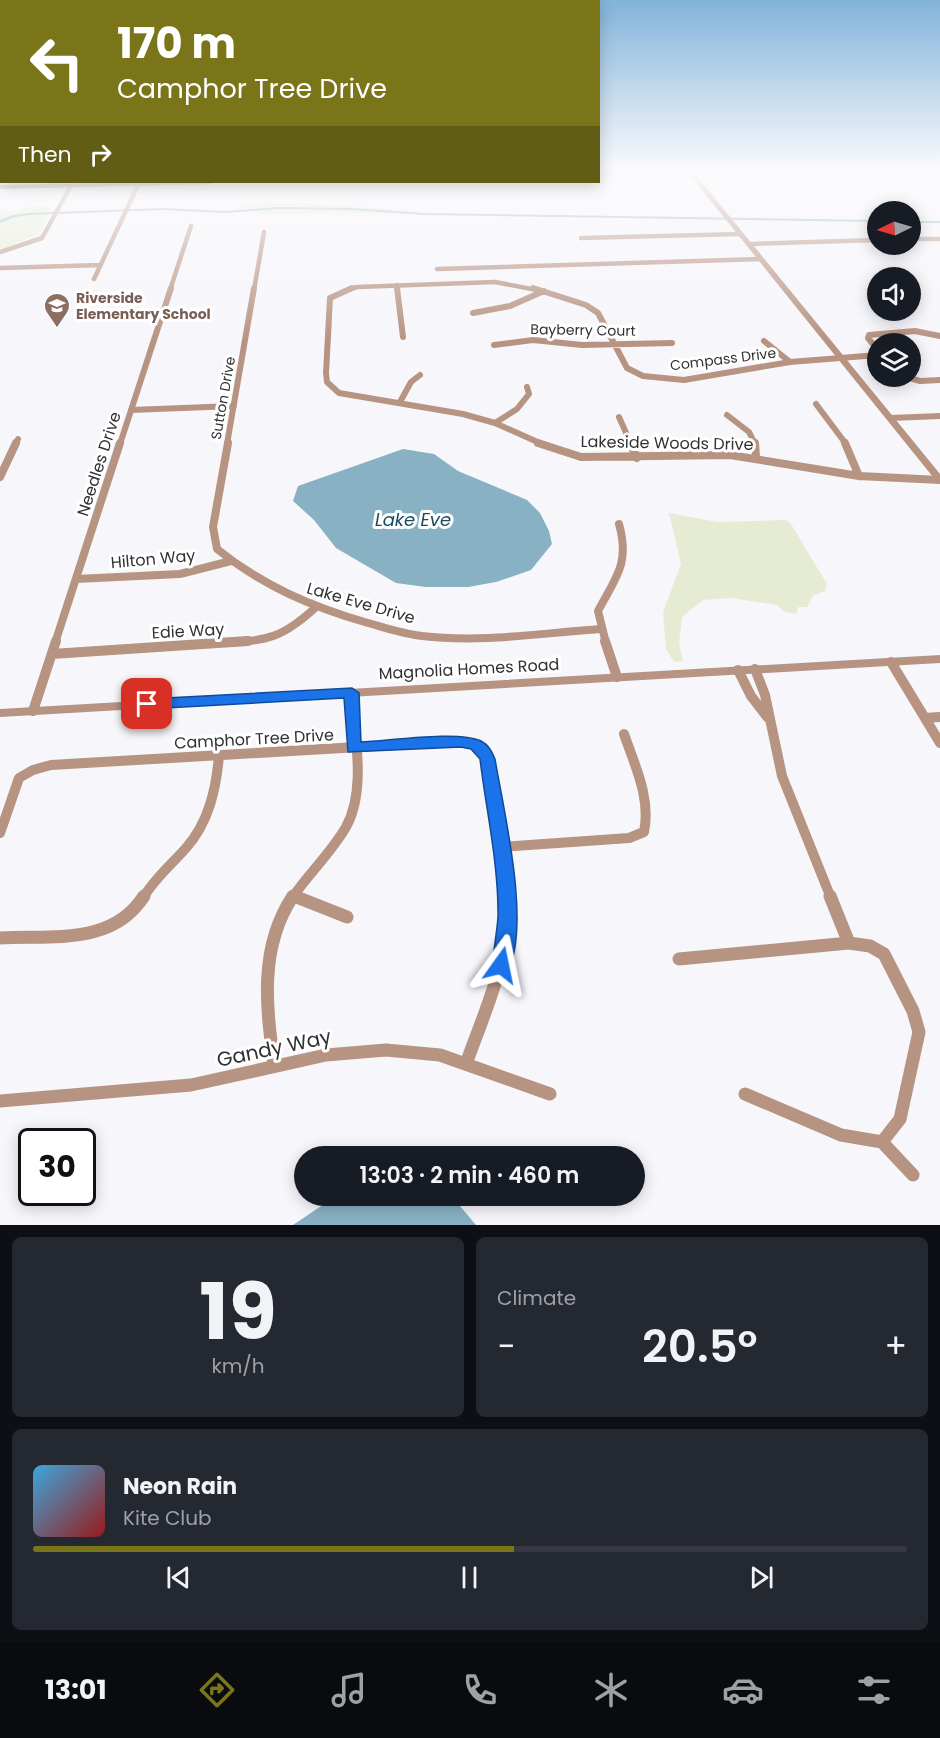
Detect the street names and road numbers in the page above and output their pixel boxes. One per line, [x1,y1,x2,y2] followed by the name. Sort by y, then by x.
[530,319,636,341] street label: Bayberry Court
[669,343,777,375] street label: Compass Drive
[206,355,240,441] street label: Sutton Drive
[71,409,127,519] street label: Needles Drive
[580,430,754,456] street label: Lakeside Woods Drive
[110,544,196,574] street label: Hilton Way
[304,577,418,629] street label: Lake Eve Drive
[151,618,225,644] street label: Edie Way
[378,653,560,685] street label: Magnolia Homes Road
[173,723,335,755] street label: Camphor Tree Drive
[214,1022,334,1074] street label: Gandy Way

